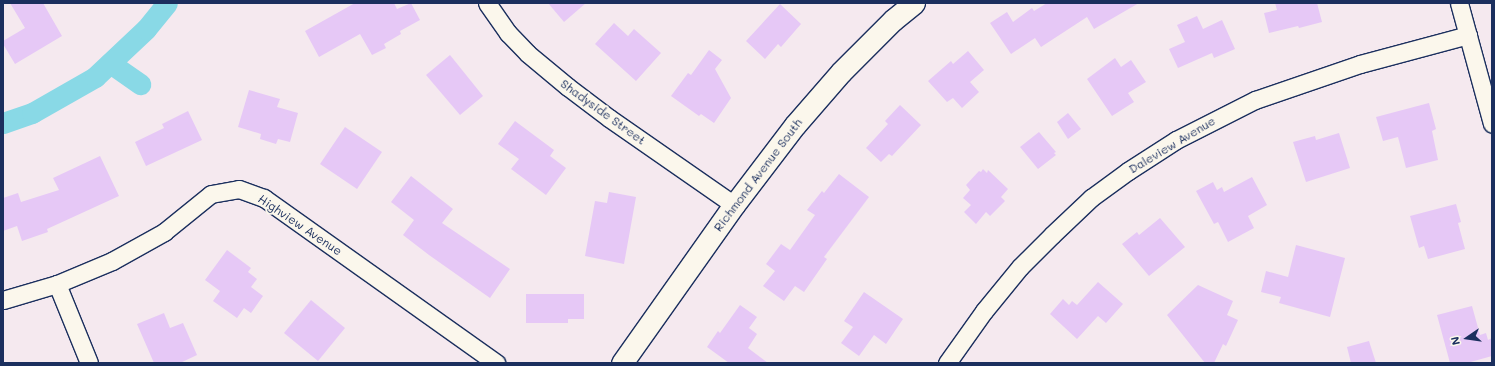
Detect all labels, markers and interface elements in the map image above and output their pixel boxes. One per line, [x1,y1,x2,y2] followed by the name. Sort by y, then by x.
[558,76,648,148] street label: Shadyside Street
[1126,114,1218,176] street label: Daleview Avenue
[711,116,805,234] street label: Richmond Avenue South
[255,192,345,258] street label: Highview Avenue
[1447,318,1487,358] north arrow
[1447,335,1463,347] text: N

